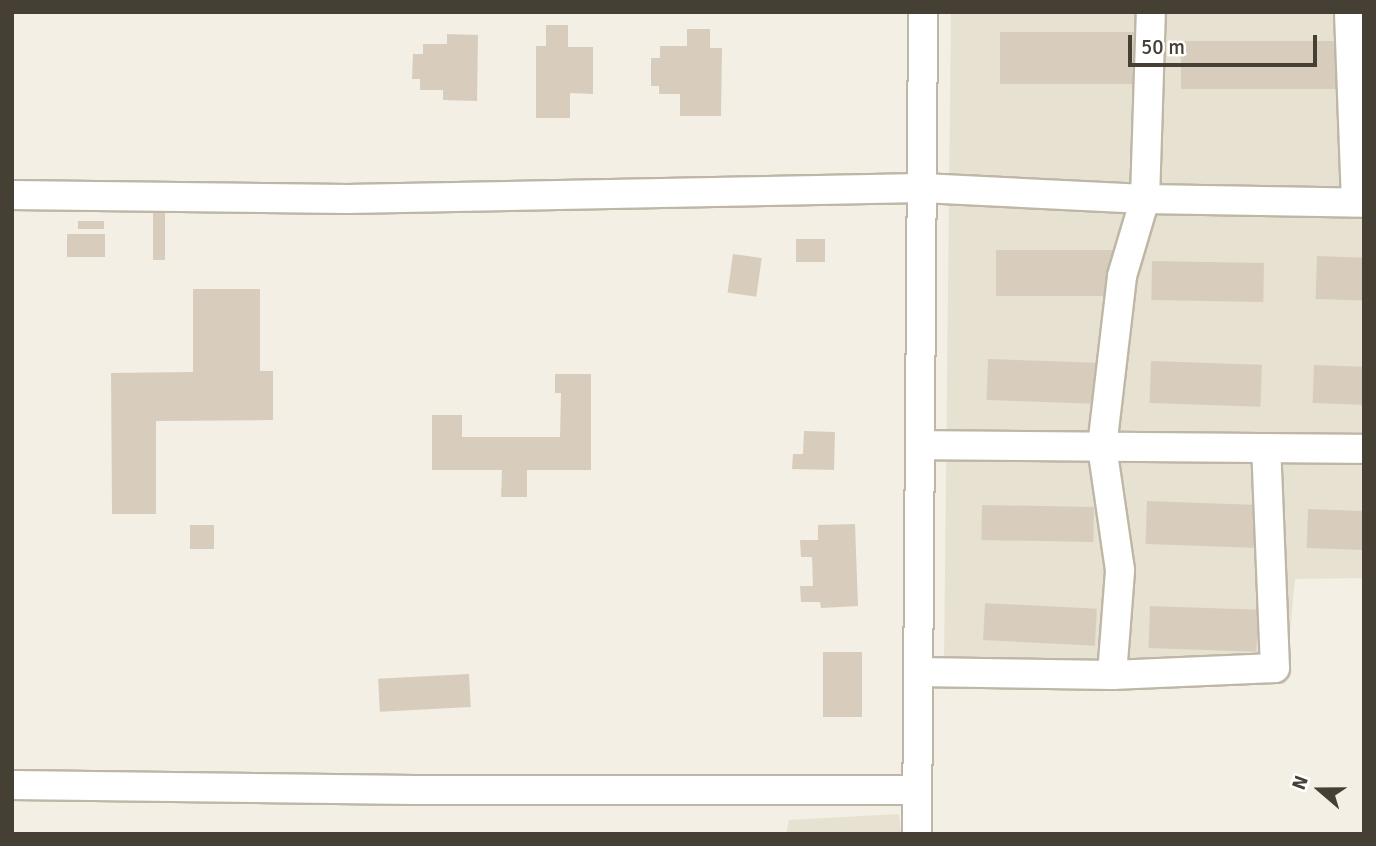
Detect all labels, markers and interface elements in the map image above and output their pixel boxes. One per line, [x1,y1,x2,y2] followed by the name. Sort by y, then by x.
[1131,21,1320,65] scale bar
[1141,34,1185,60] text: 50 m
[1285,755,1355,825] north arrow
[1287,773,1314,793] text: N

